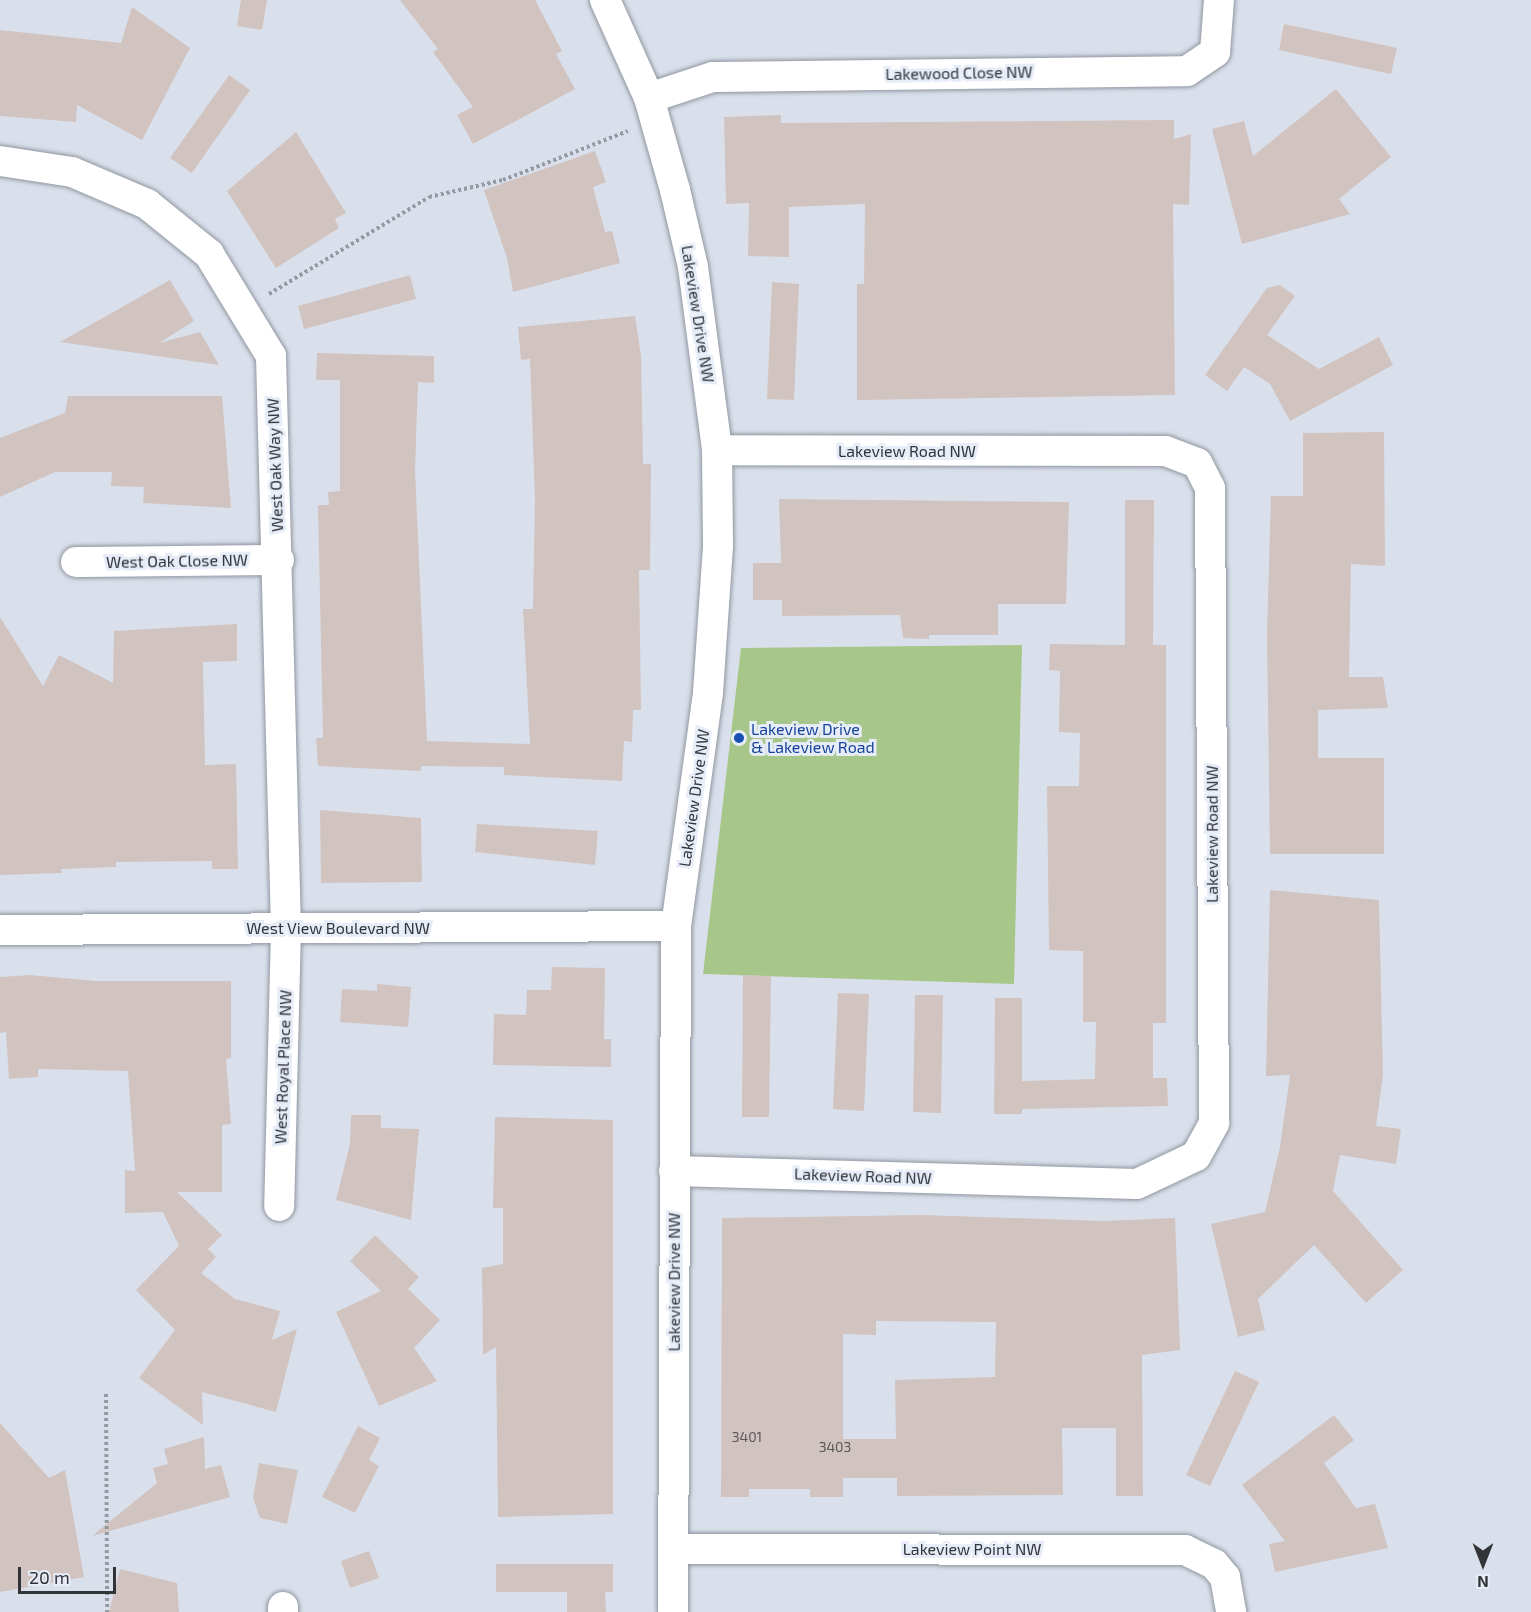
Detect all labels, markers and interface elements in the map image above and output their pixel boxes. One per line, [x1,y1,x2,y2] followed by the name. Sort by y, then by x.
[885,62,1033,84] street label: Lakewood Close NW
[678,244,718,384] street label: Lakeview Drive NW
[263,397,287,533] street label: West Oak Way NW
[838,441,976,461] street label: Lakeview Road NW
[106,550,248,572] street label: West Oak Close NW
[751,719,875,757] place label: Lakeview Drive & Lakeview Road
[675,728,713,868] street label: Lakeview Drive NW
[732,731,746,745] marker: Lakeview Drive & Lakeview Road
[1202,765,1222,903] street label: Lakeview Road NW
[246,918,430,938] street label: West View Boulevard NW
[271,989,295,1145] street label: West Royal Place NW
[794,1164,932,1188] street label: Lakeview Road NW
[664,1212,684,1352] street label: Lakeview Drive NW
[732,1429,762,1445] house number: 3401
[819,1439,851,1455] house number: 3403
[1453,1534,1513,1594] north arrow
[902,1539,1042,1559] street label: Lakeview Point NW
[21,1555,118,1593] scale bar
[29,1566,70,1588] text: 20 m
[1477,1573,1489,1592] text: N

